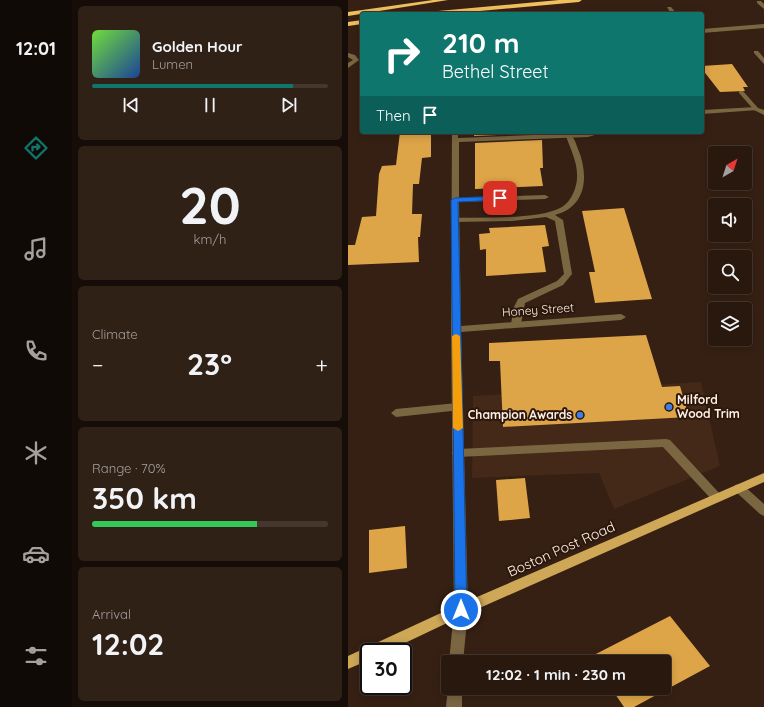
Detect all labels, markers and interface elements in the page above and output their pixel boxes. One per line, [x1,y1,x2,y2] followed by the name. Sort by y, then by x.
[442,25,520,60] text: 210 m
[376,28,428,80] icon: right
[16,37,56,60] text: 12:01
[152,37,243,56] text: Golden Hour
[152,56,193,72] text: Lumen
[442,60,549,83] text: Bethel Street
[120,94,142,116] icon: previous
[199,94,221,116] icon: pause
[278,94,300,116] icon: next
[419,104,441,126] icon: arrive
[376,106,411,125] text: Then
[22,134,50,162] icon: directions
[708,146,752,190] north arrow
[708,146,752,346] map controls
[179,172,241,237] text: 20
[483,181,517,215] pin
[489,187,511,209] icon: arrive
[708,198,752,242] button: sound
[194,231,226,247] text: km/h
[22,235,50,263] icon: music
[708,250,752,294] button: search
[501,299,575,320] street label: Honey Street
[708,302,752,346] button: layers
[92,326,138,342] text: Climate
[22,337,50,365] icon: phone
[187,345,232,383] text: 23°
[92,351,103,379] text: −
[316,351,328,379] text: +
[677,392,740,421] place label: Milford Wood Trim
[664,402,674,412] marker: Milford Wood Trim
[468,407,572,422] place label: Champion Awards
[575,410,585,420] marker: Champion Awards
[22,439,50,467] icon: climate
[92,460,165,476] text: Range · 70%
[92,479,197,517] text: 350 km
[504,517,618,581] street label: Boston Post Road
[22,540,50,568] icon: car
[440,589,482,631] position arrow
[92,606,131,622] text: Arrival
[92,625,164,663] text: 12:02
[22,642,50,670] icon: filters
[360,643,412,695] speed limit sign: 30
[486,665,626,684] text: 12:02 · 1 min · 230 m

